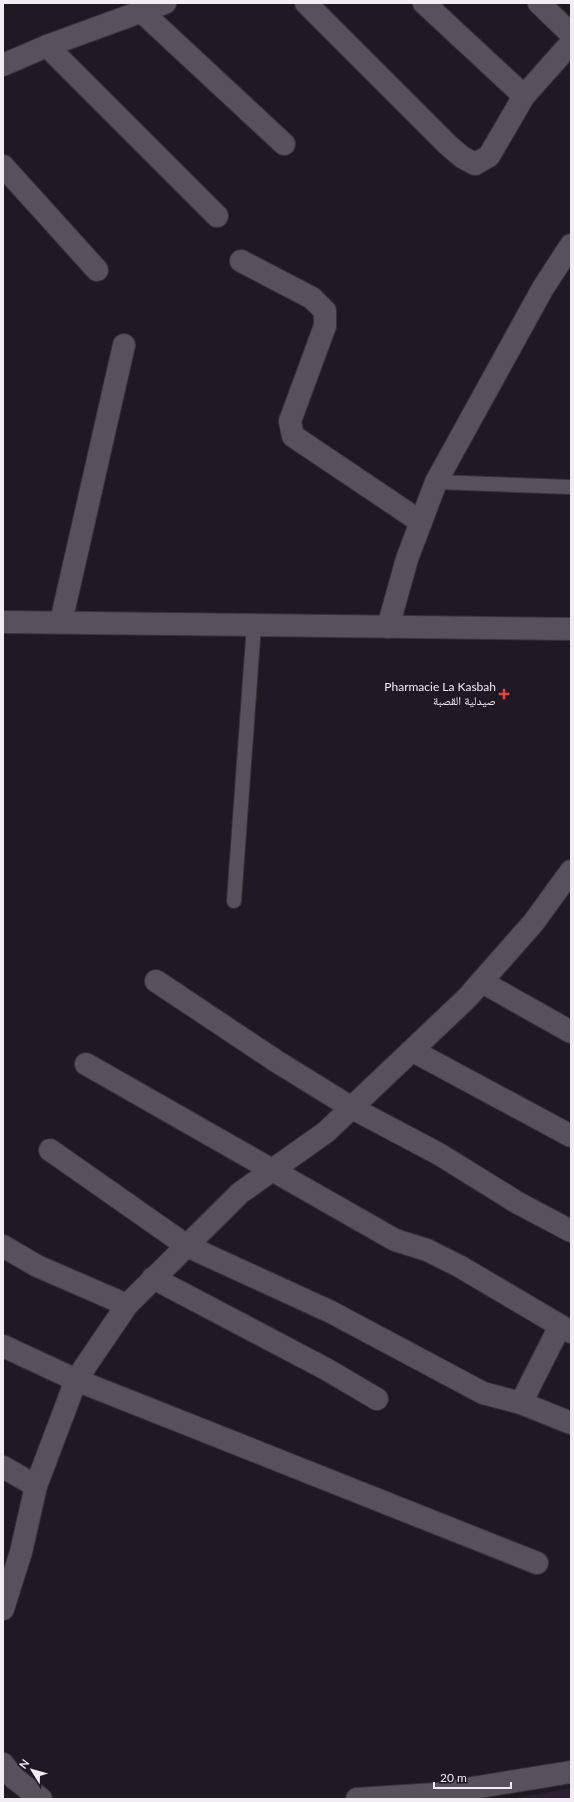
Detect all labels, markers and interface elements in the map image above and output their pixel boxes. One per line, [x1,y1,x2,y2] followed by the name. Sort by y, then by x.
[384,679,496,708] place label: Pharmacie La Kasbah صيدلية القصبة
[499,689,509,699] marker: Pharmacie La Kasbah صيدلية القصبة
[12,1750,52,1790] north arrow
[16,1756,31,1771] text: N
[434,1764,511,1790] scale bar
[440,1770,467,1785] text: 20 m

